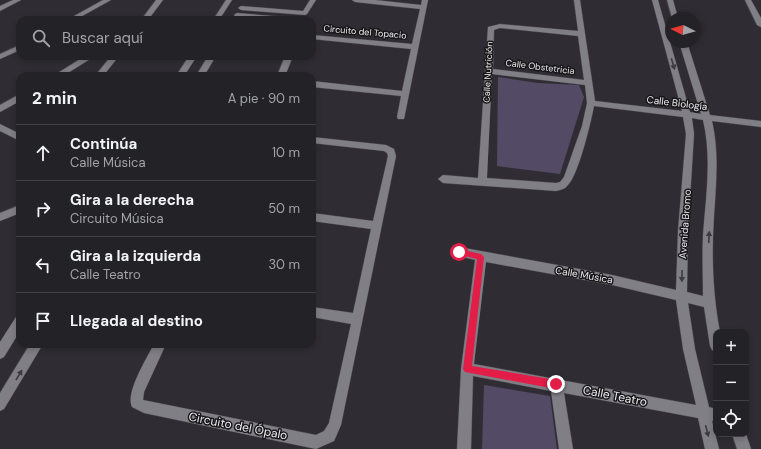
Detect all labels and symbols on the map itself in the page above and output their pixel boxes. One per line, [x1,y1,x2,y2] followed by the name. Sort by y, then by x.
[665,12,701,48] north arrow
[323,22,407,42] street label: Circuito del Topacio
[480,41,496,103] street label: Calle Nutrición
[505,57,575,77] street label: Calle Obstetricia
[670,59,676,71] one-way arrow
[646,93,708,113] street label: Calle Biología
[676,189,694,259] street label: Avenida Bromo
[705,231,712,243] one-way arrow
[450,243,468,261] route start
[554,264,614,286] street label: Calle Música
[679,270,685,283] one-way arrow
[15,369,22,381] one-way arrow
[547,375,565,393] route end
[581,382,649,410] street label: Calle Teatro
[187,409,289,443] street label: Circuito del Ópalo
[704,426,710,438] one-way arrow

